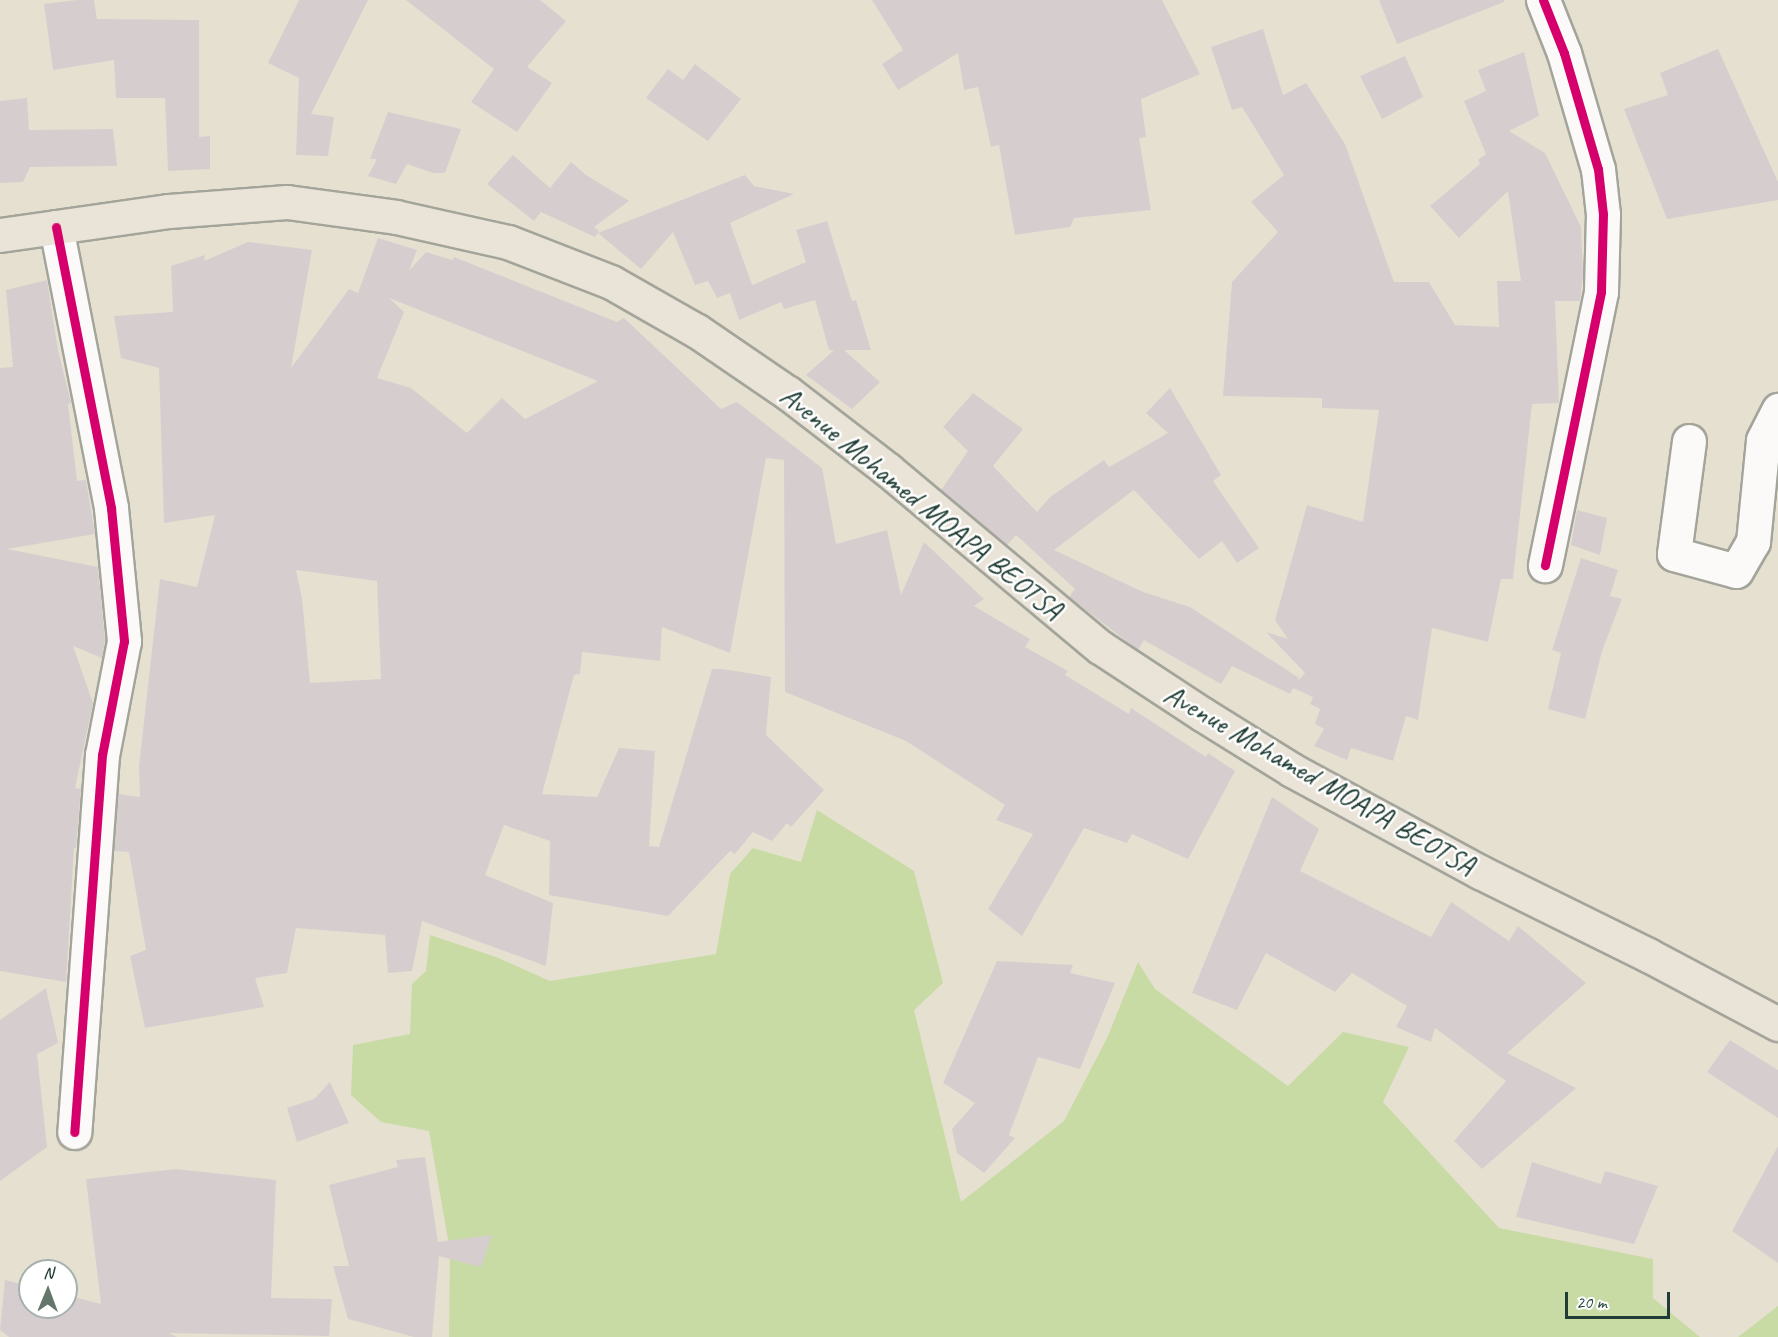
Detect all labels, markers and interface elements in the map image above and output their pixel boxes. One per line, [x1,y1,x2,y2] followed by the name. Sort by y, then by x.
[772,376,1072,628] street label: Avenue Mohamed MOAPA BEOTSA
[1157,674,1483,884] street label: Avenue Mohamed MOAPA BEOTSA
[18,1259,78,1319] north arrow
[43,1263,53,1283] text: N
[1568,1280,1673,1318] scale bar
[1576,1291,1607,1313] text: 20 m

